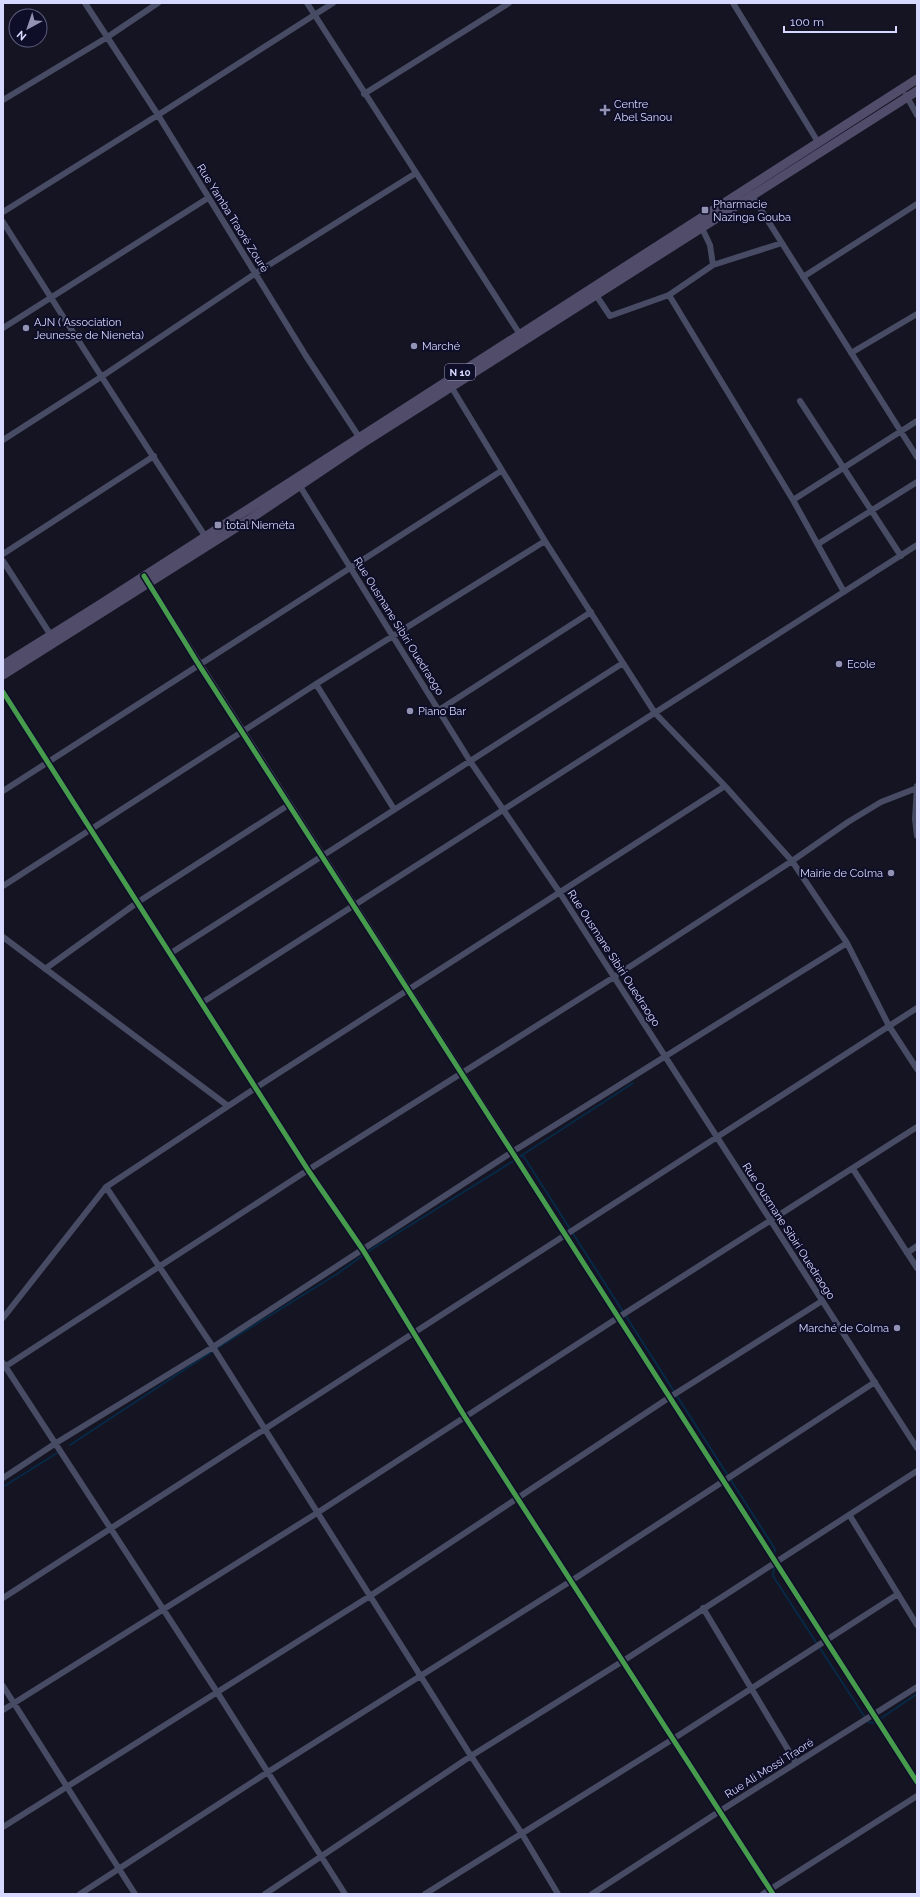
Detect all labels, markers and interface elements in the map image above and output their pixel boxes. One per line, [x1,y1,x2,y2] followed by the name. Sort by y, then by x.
[8,8,48,48] north arrow
[784,8,896,34] scale bar
[790,15,824,29] text: 100 m
[14,28,29,43] text: N
[614,98,672,124] place label: Centre Abel Sanou
[599,104,611,116] marker: Centre Abel Sanou
[194,162,272,275] street label: Rue Yamba Traoré Zouré
[713,198,791,224] place label: Pharmacie Nazinga Gouba
[700,205,710,215] marker: Pharmacie Nazinga Gouba
[34,316,144,342] place label: AJN ( Association Jeunesse de Nieneta)
[21,323,31,333] marker: AJN ( Association Jeunesse de Nieneta)
[422,340,461,353] place label: Marché
[409,341,419,351] marker: Marché
[445,364,475,380] road number: N 10
[226,519,295,532] place label: total Nieméta
[213,520,223,530] marker: total Nieméta
[351,555,447,698] street label: Rue Ousmane Sibiri Ouedraogo
[847,658,876,671] place label: Ecole
[834,659,844,669] marker: Ecole
[418,705,466,718] place label: Piano Bar
[405,706,415,716] marker: Piano Bar
[800,867,883,880] place label: Mairie de Colma
[886,868,896,878] marker: Mairie de Colma
[565,888,663,1029] street label: Rue Ousmane Sibiri Ouedraogo
[740,1161,838,1302] street label: Rue Ousmane Sibiri Ouedraogo
[799,1322,889,1335] place label: Marché de Colma
[892,1323,902,1333] marker: Marché de Colma
[723,1736,816,1801] street label: Rue Ali Mossi Traoré

